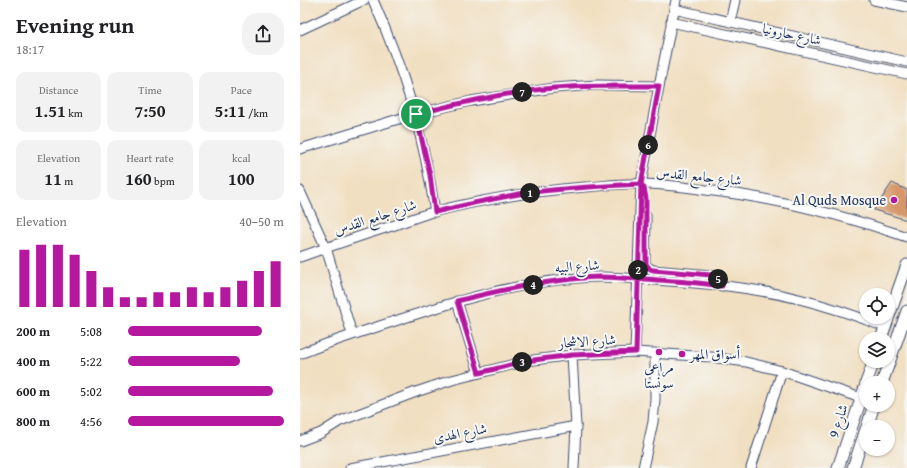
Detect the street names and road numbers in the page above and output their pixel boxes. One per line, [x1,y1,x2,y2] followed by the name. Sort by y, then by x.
[760,18,823,52] street label: شارع حارونيا
[655,162,743,194] street label: شارع جامع القدس
[331,194,420,244] street label: شارع جامع القدس
[554,254,600,280] street label: شارع البيه
[555,329,617,355] street label: شارع الاشجار
[823,402,855,441] street label: شارع 9
[431,418,489,450] street label: شارع الهدى

